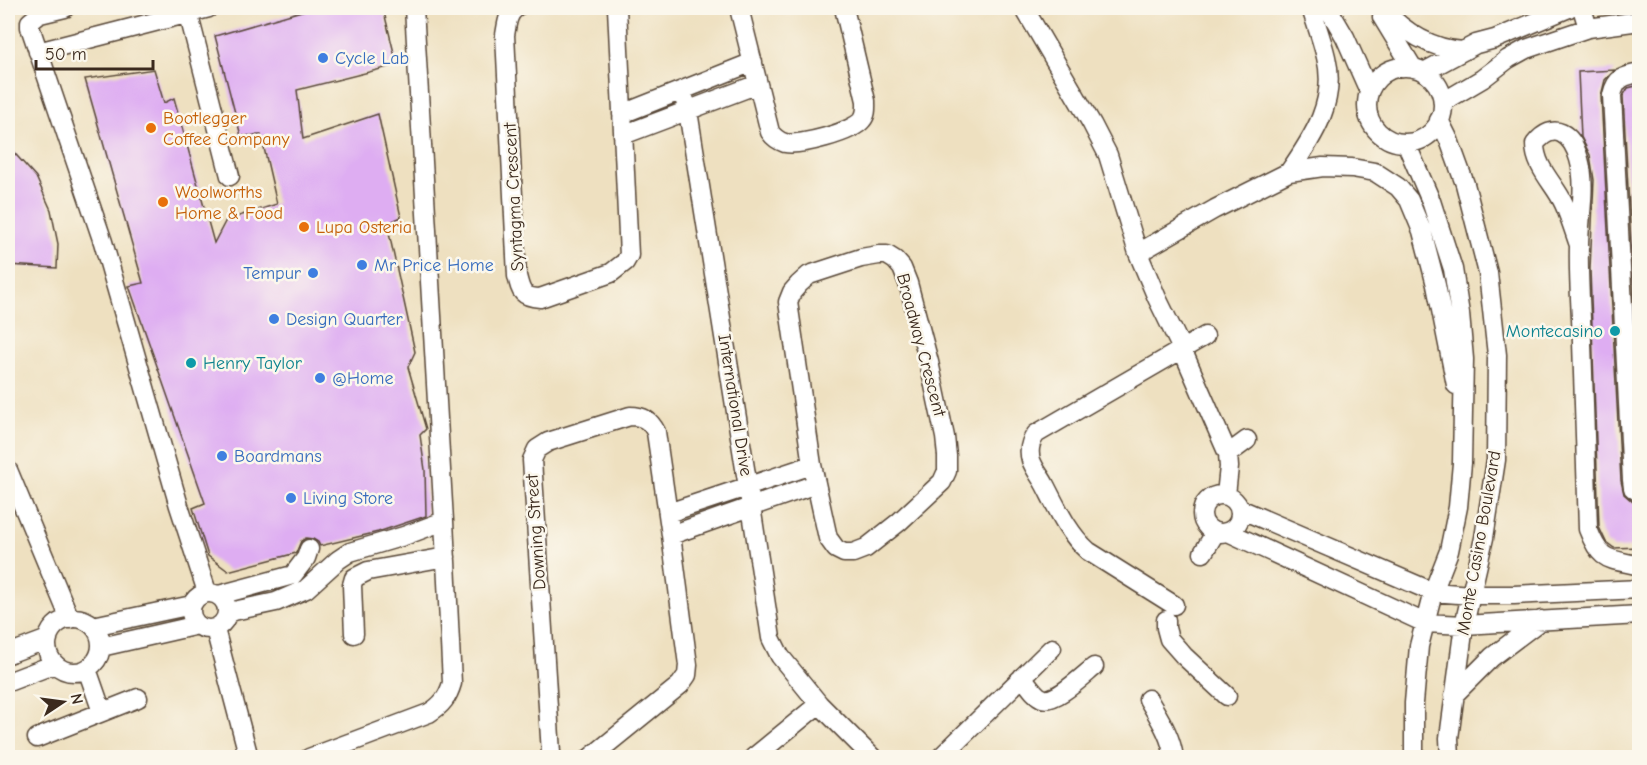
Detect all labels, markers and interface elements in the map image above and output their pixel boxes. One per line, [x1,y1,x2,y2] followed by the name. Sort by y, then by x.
[36,33,153,71] scale bar
[45,44,87,65] text: 50 m
[335,48,409,69] place label: Cycle Lab
[316,51,330,65] marker: Cycle Lab
[163,108,291,150] place label: Bootlegger Coffee Company
[144,121,158,135] marker: Bootlegger Coffee Company
[500,121,528,272] street label: Syntagma Crescent
[175,182,283,224] place label: Woolworths Home & Food
[156,195,170,209] marker: Woolworths Home & Food
[316,217,412,238] place label: Lupa Osteria
[297,220,311,234] marker: Lupa Osteria
[374,255,494,276] place label: Mr Price Home
[355,258,369,272] marker: Mr Price Home
[243,263,302,284] place label: Tempur
[306,266,320,280] marker: Tempur
[892,271,950,420] street label: Broadway Crescent
[286,309,403,330] place label: Design Quarter
[267,312,281,326] marker: Design Quarter
[1506,321,1603,342] place label: Montecasino
[1608,324,1622,338] marker: Montecasino
[713,332,757,478] street label: International Drive
[203,353,303,374] place label: Henry Taylor
[184,356,198,370] marker: Henry Taylor
[332,368,393,389] place label: @Home
[313,371,327,385] marker: @Home
[234,446,322,467] place label: Boardmans
[215,449,229,463] marker: Boardmans
[1452,449,1506,637] street label: Monte Casino Boulevard
[521,473,551,591] street label: Downing Street
[303,488,393,509] place label: Living Store
[284,491,298,505] marker: Living Store
[33,672,93,732] north arrow
[67,692,87,706] text: N

